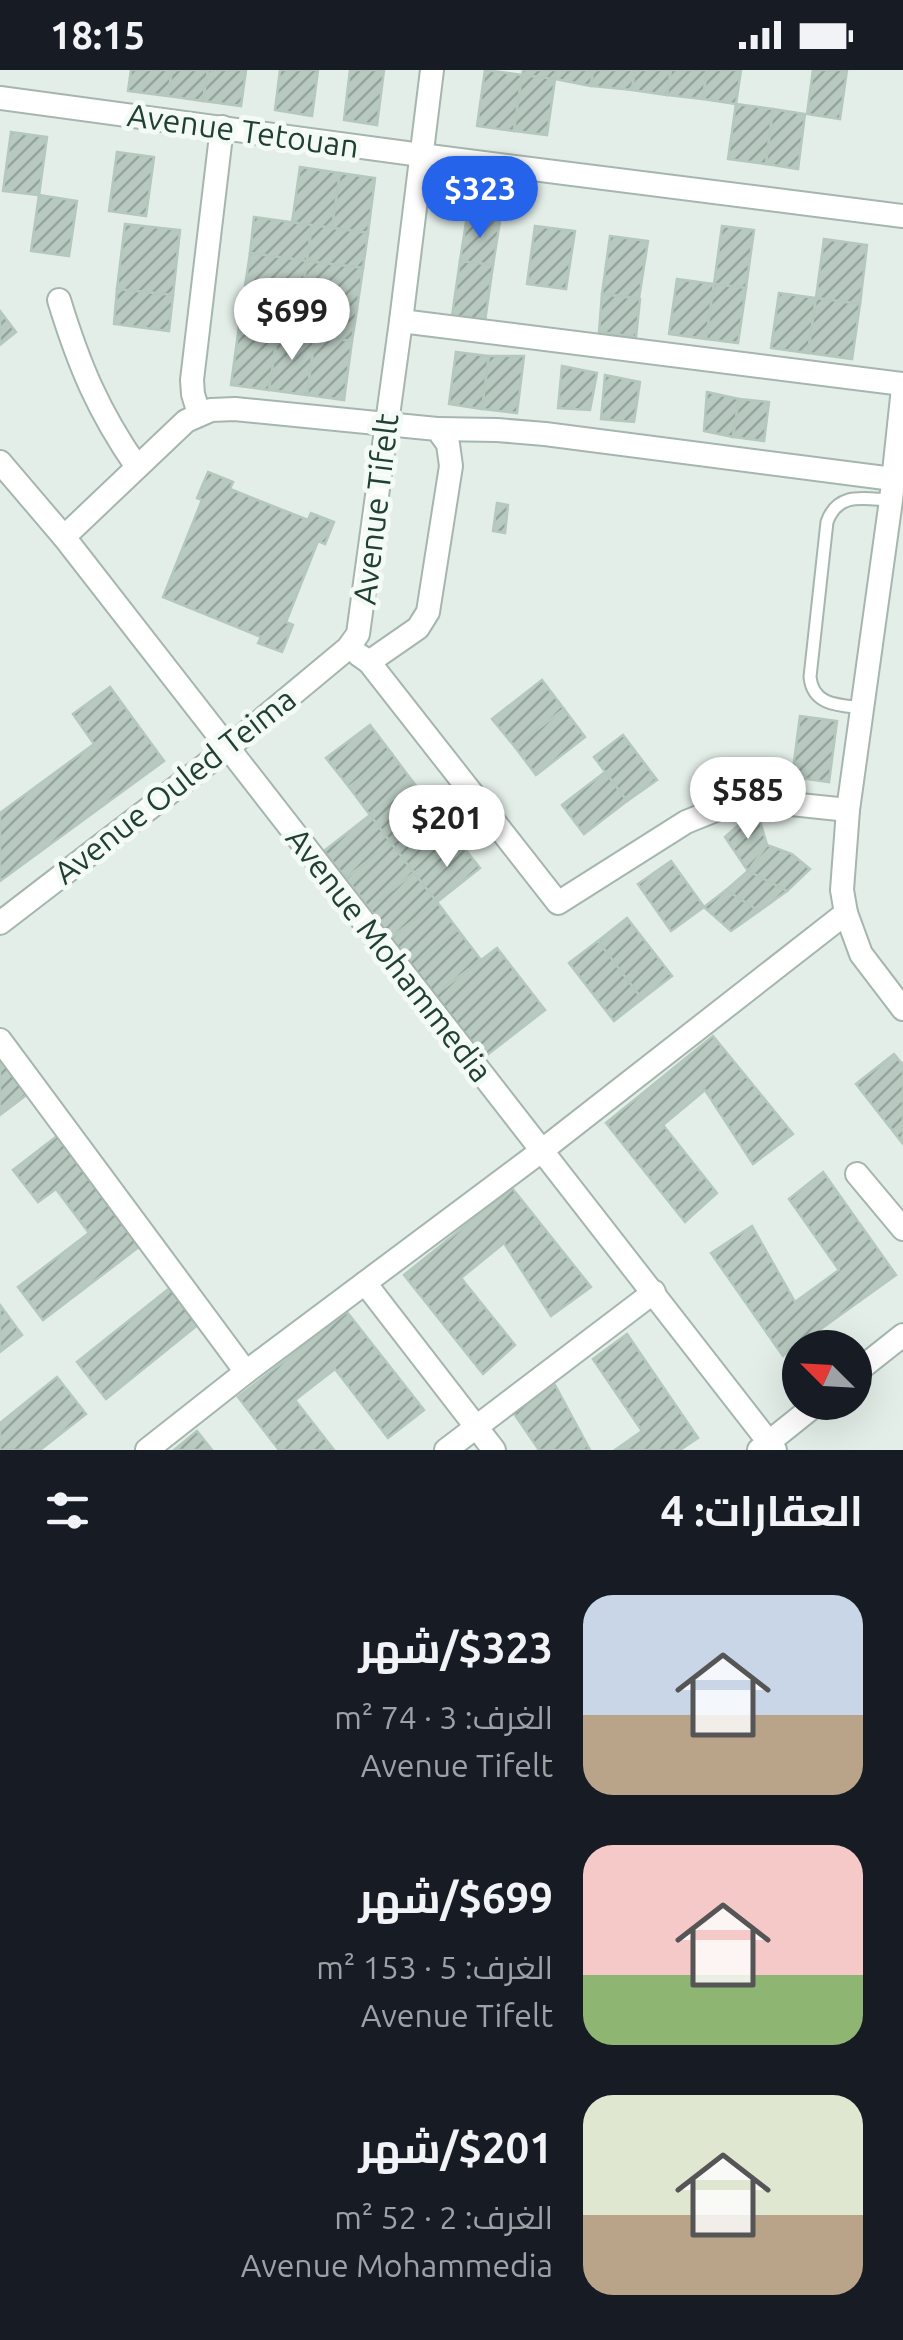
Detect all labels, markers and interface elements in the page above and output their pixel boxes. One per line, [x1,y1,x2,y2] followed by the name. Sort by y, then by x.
[50,14,145,56] text: 18:15
[125,96,361,164] street label: Avenue Tetouan
[421,156,539,241] pin: $323
[444,170,516,206] text: $323
[233,278,351,363] pin: $699
[256,292,328,328] text: $699
[345,411,405,606] street label: Avenue Tifelt
[47,680,302,891] street label: Avenue Ouled Teima
[689,757,807,842] pin: $585
[712,771,784,807] text: $585
[388,785,506,870] pin: $201
[411,799,483,835] text: $201
[279,820,500,1088] street label: Avenue Mohammedia
[782,1330,872,1420] north arrow
[782,1330,872,1420] map controls
[40,1483,95,1538] icon: filters
[661,1487,863,1534] text: العقارات: 4
[358,1624,553,1671] text: $323/شهر
[663,1635,783,1755] icon: home
[334,1699,553,1735] text: الغرف: 3 · 74 m²
[361,1747,553,1783] text: Avenue Tifelt
[358,1874,553,1921] text: $699/شهر
[663,1885,783,2005] icon: home
[316,1949,553,1985] text: الغرف: 5 · 153 m²
[361,1997,553,2033] text: Avenue Tifelt
[358,2124,553,2171] text: $201/شهر
[663,2135,783,2255] icon: home
[334,2199,553,2235] text: الغرف: 2 · 52 m²
[241,2247,553,2283] text: Avenue Mohammedia

